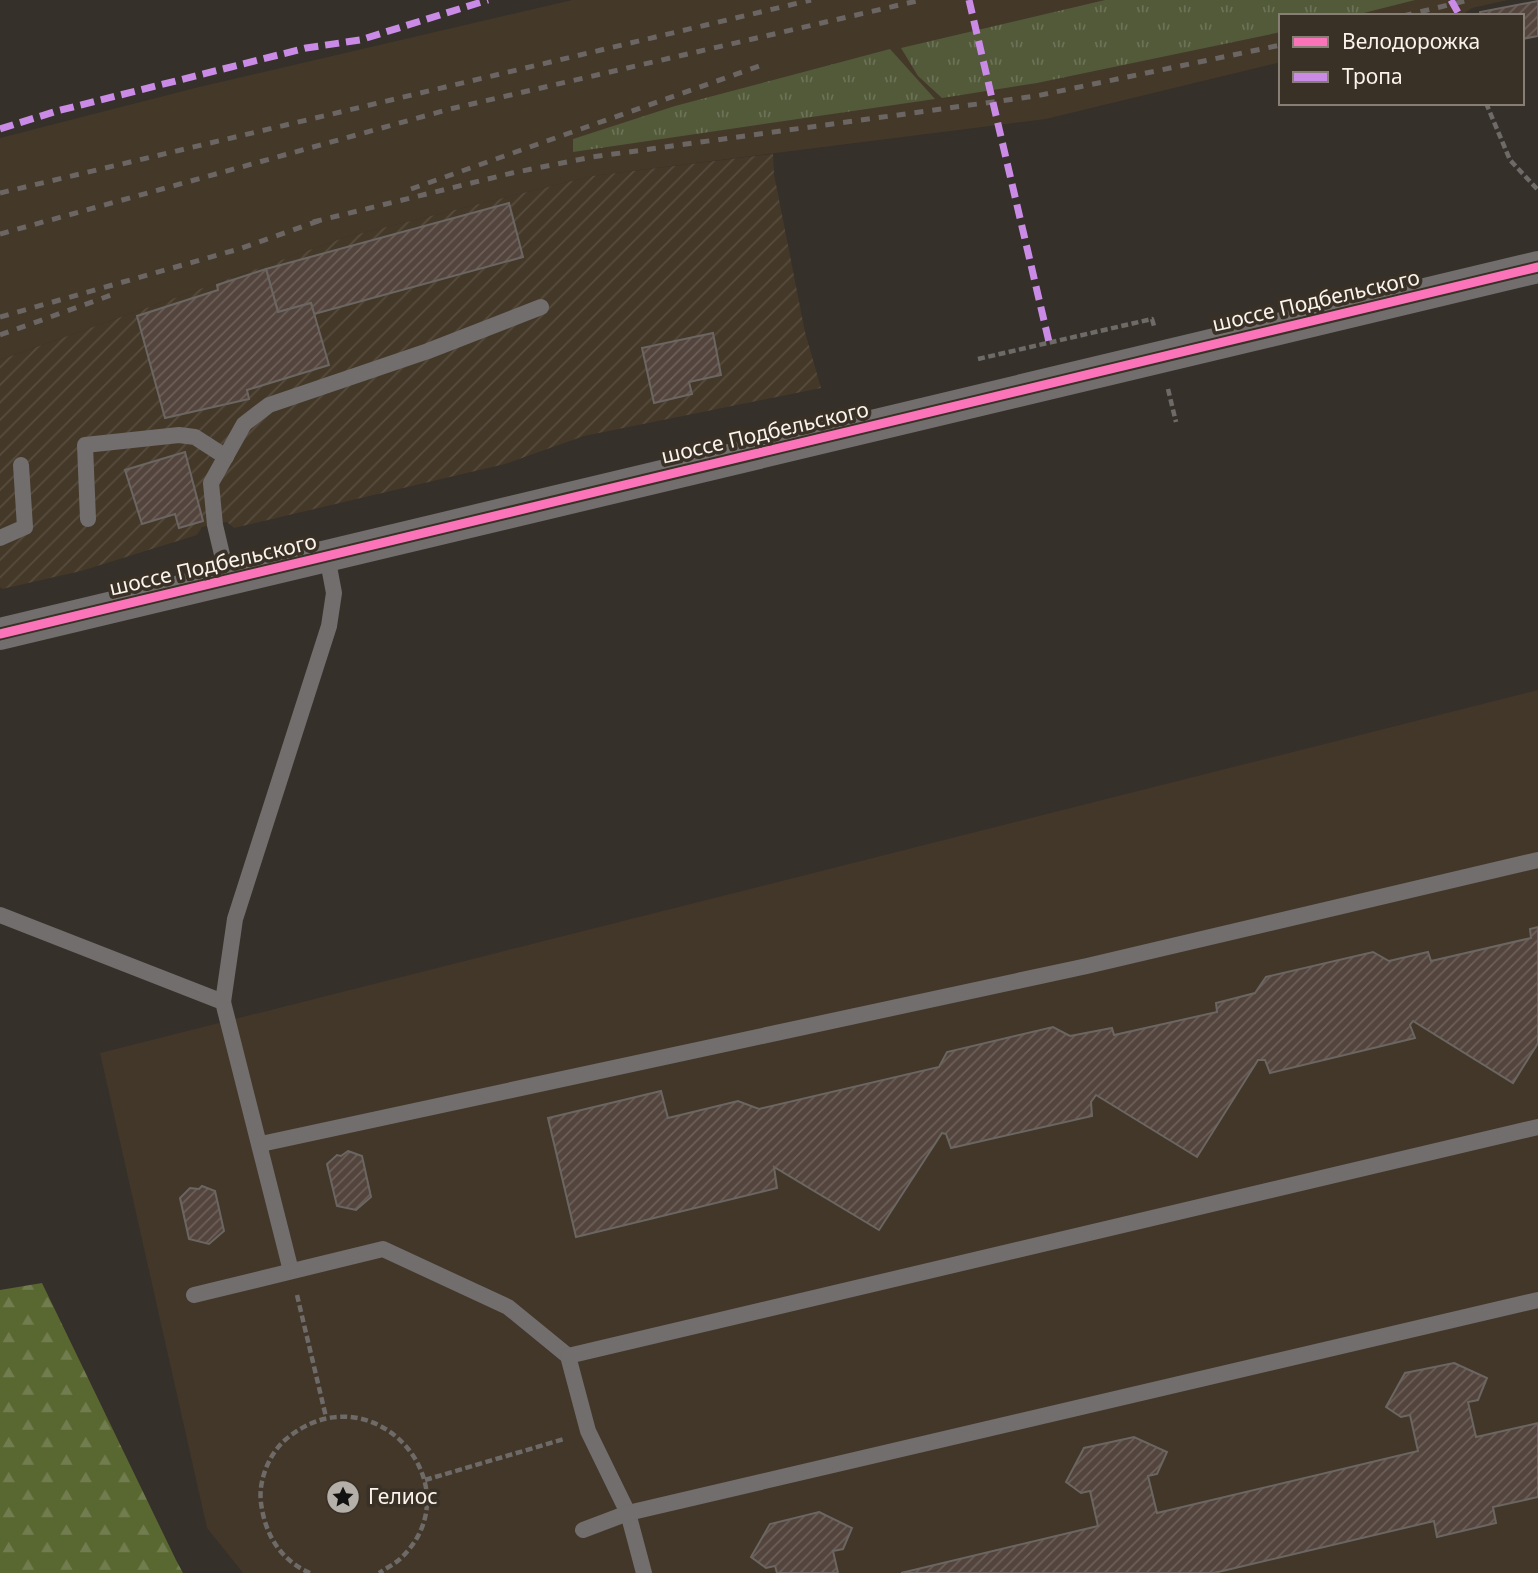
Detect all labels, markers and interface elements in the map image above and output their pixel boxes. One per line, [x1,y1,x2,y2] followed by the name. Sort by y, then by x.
[1279,14,1524,105] legend
[1342,27,1480,55] text: Велодорожка
[1342,62,1403,90] text: Тропа
[1209,263,1422,337] street label: шоссе Подбельского
[658,395,871,469] street label: шоссе Подбельского
[106,527,319,601] street label: шоссе Подбельского
[324,1478,362,1516] place icon: Гелиос
[368,1482,438,1510] place label: Гелиос

